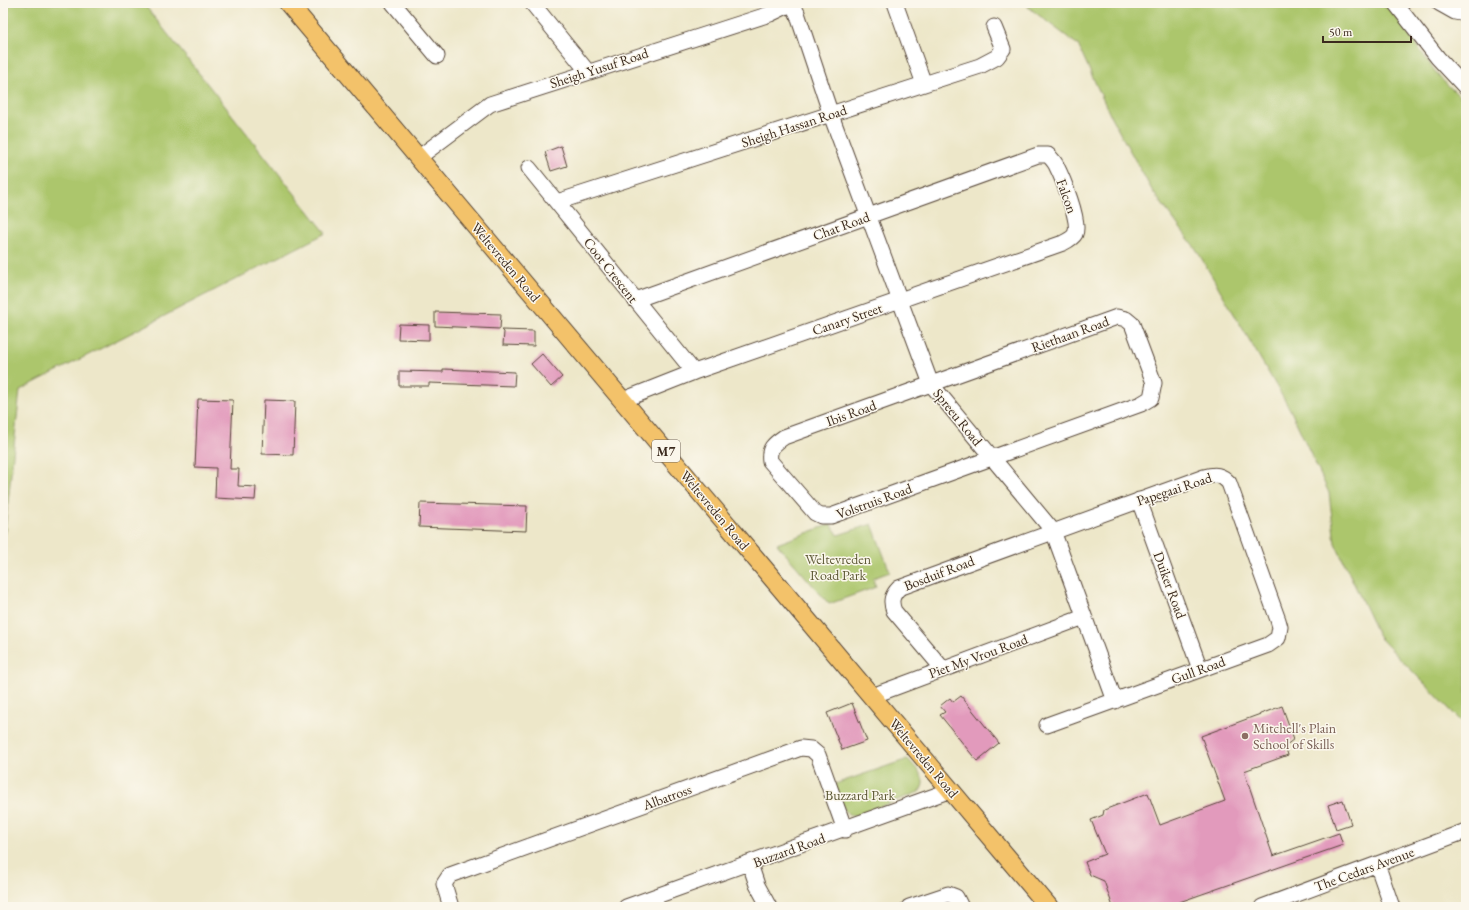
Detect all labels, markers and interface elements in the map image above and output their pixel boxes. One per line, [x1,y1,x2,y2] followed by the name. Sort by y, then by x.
[1323,18,1411,44] scale bar
[1329,24,1353,40] text: 50 m
[547,43,651,92] street label: Sheigh Yusuf Road
[739,100,850,152] street label: Sheigh Hassan Road
[1052,176,1082,216] street label: Falcon
[810,207,873,245] street label: Chat Road
[468,219,545,306] street label: Weltevreden Road
[580,234,643,307] street label: Coot Crescent
[810,298,885,339] street label: Canary Street
[1029,311,1112,356] street label: Riethaan Road
[929,385,987,450] street label: Spreeu Road
[823,395,879,430] street label: Ibis Road
[652,440,680,462] road number: M7
[677,467,754,554] street label: Weltevreden Road
[1134,468,1215,510] street label: Papegaai Road
[834,479,915,523] street label: Volstruis Road
[1150,549,1191,622] street label: Duiker Road
[805,550,872,584] park label: Weltevreden Road Park
[901,551,978,595] street label: Bosduif Road
[926,629,1031,682] street label: Piet My Vrou Road
[1168,652,1228,688] street label: Gull Road
[886,715,963,802] street label: Weltevreden Road
[1253,719,1337,753] place label: Mitchell's Plain School of Skills
[1240,731,1250,741] marker: Mitchell's Plain School of Skills
[639,780,694,814] street label: Albatross
[825,786,896,804] park label: Buzzard Park
[750,828,828,871] street label: Buzzard Road
[1312,842,1417,895] street label: The Cedars Avenue

